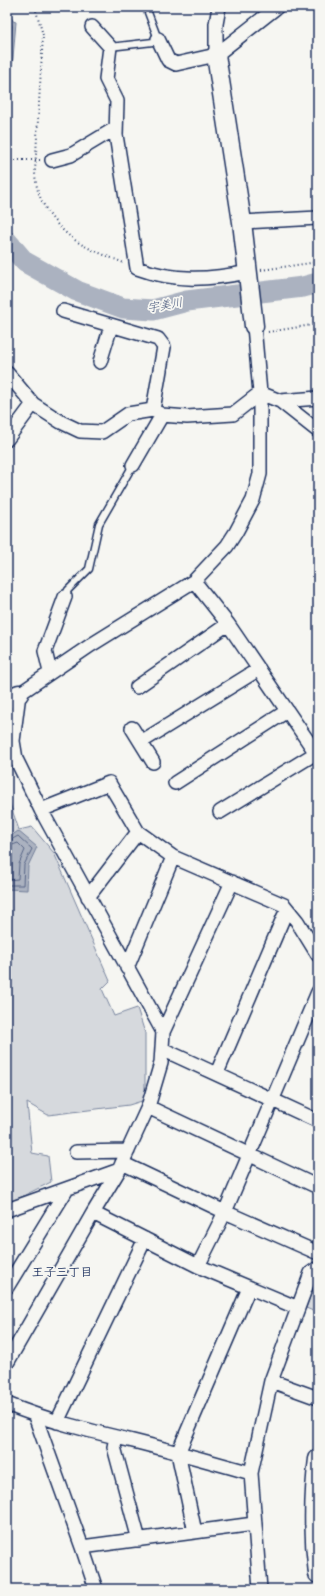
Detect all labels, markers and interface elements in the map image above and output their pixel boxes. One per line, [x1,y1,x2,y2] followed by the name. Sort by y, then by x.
[146,293,184,315] water label: 宇美川
[32,1263,92,1279] district label: 王子三丁目

